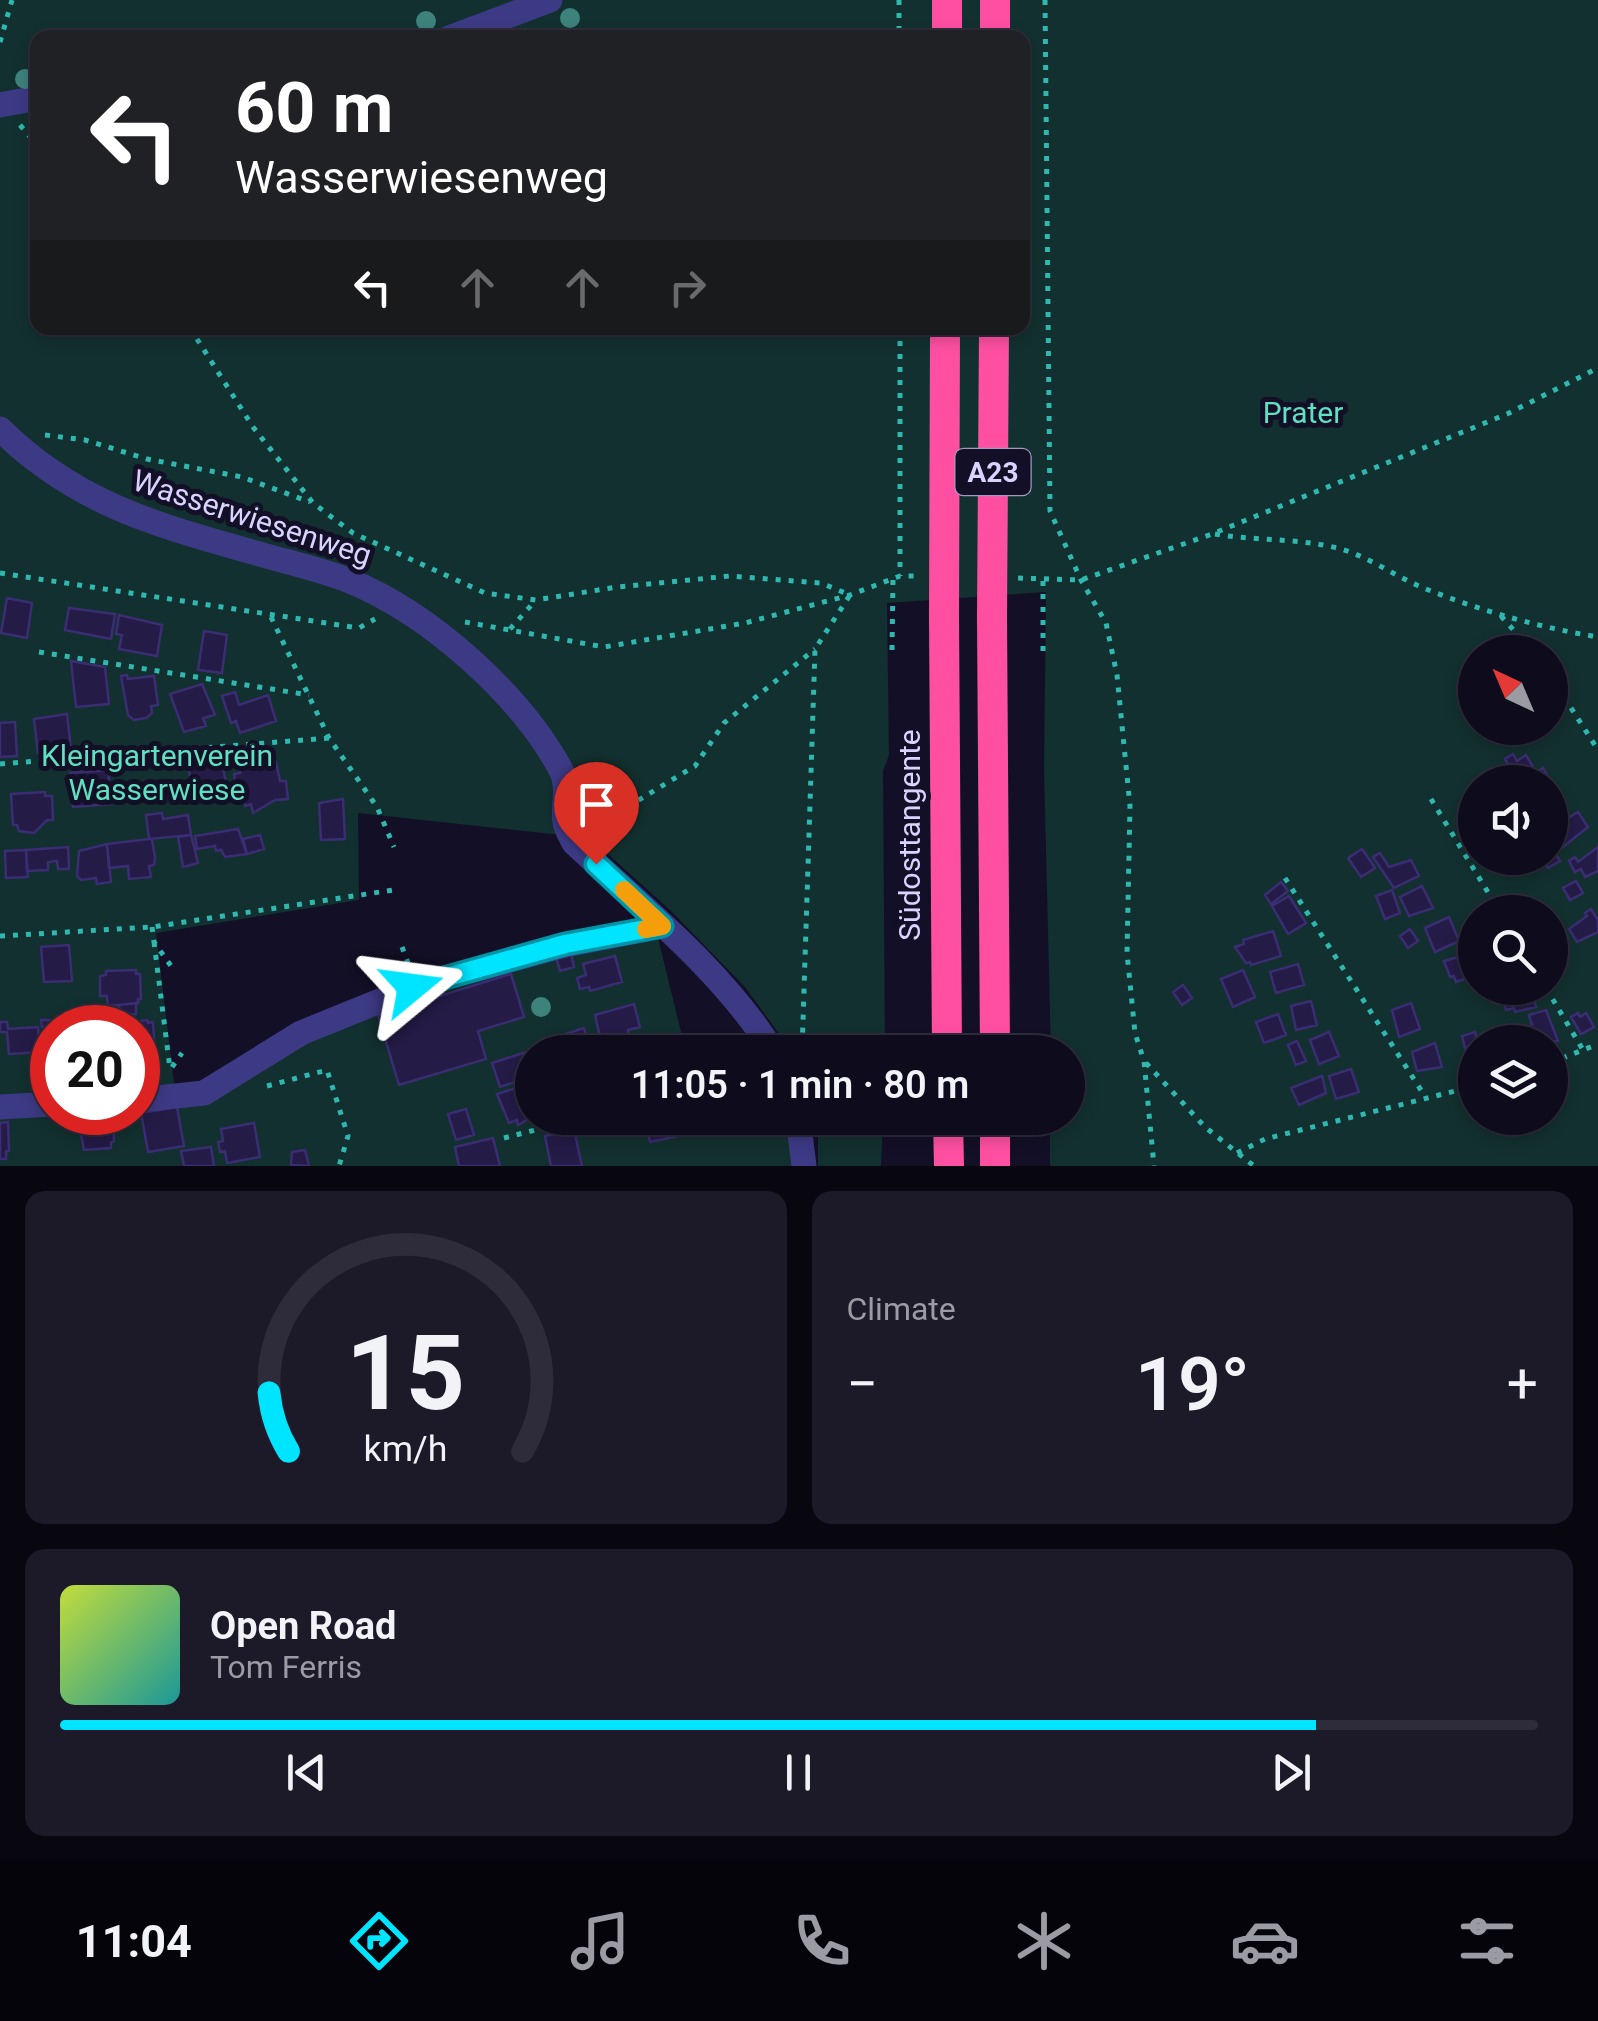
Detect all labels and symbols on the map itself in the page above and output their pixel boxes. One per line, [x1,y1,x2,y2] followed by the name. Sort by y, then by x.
[1263,395,1343,430] park label: Prater
[956,449,1030,495] road number: A23
[128,462,376,573] street label: Wasserwiesenweg
[1458,635,1568,745] north arrow
[892,729,927,941] street label: Südosttangente
[41,738,273,807] park label: Kleingartenverein Wasserwiese
[554,762,639,865] pin
[360,935,464,1039] position arrow
[30,1005,160,1135] speed limit sign: 20

